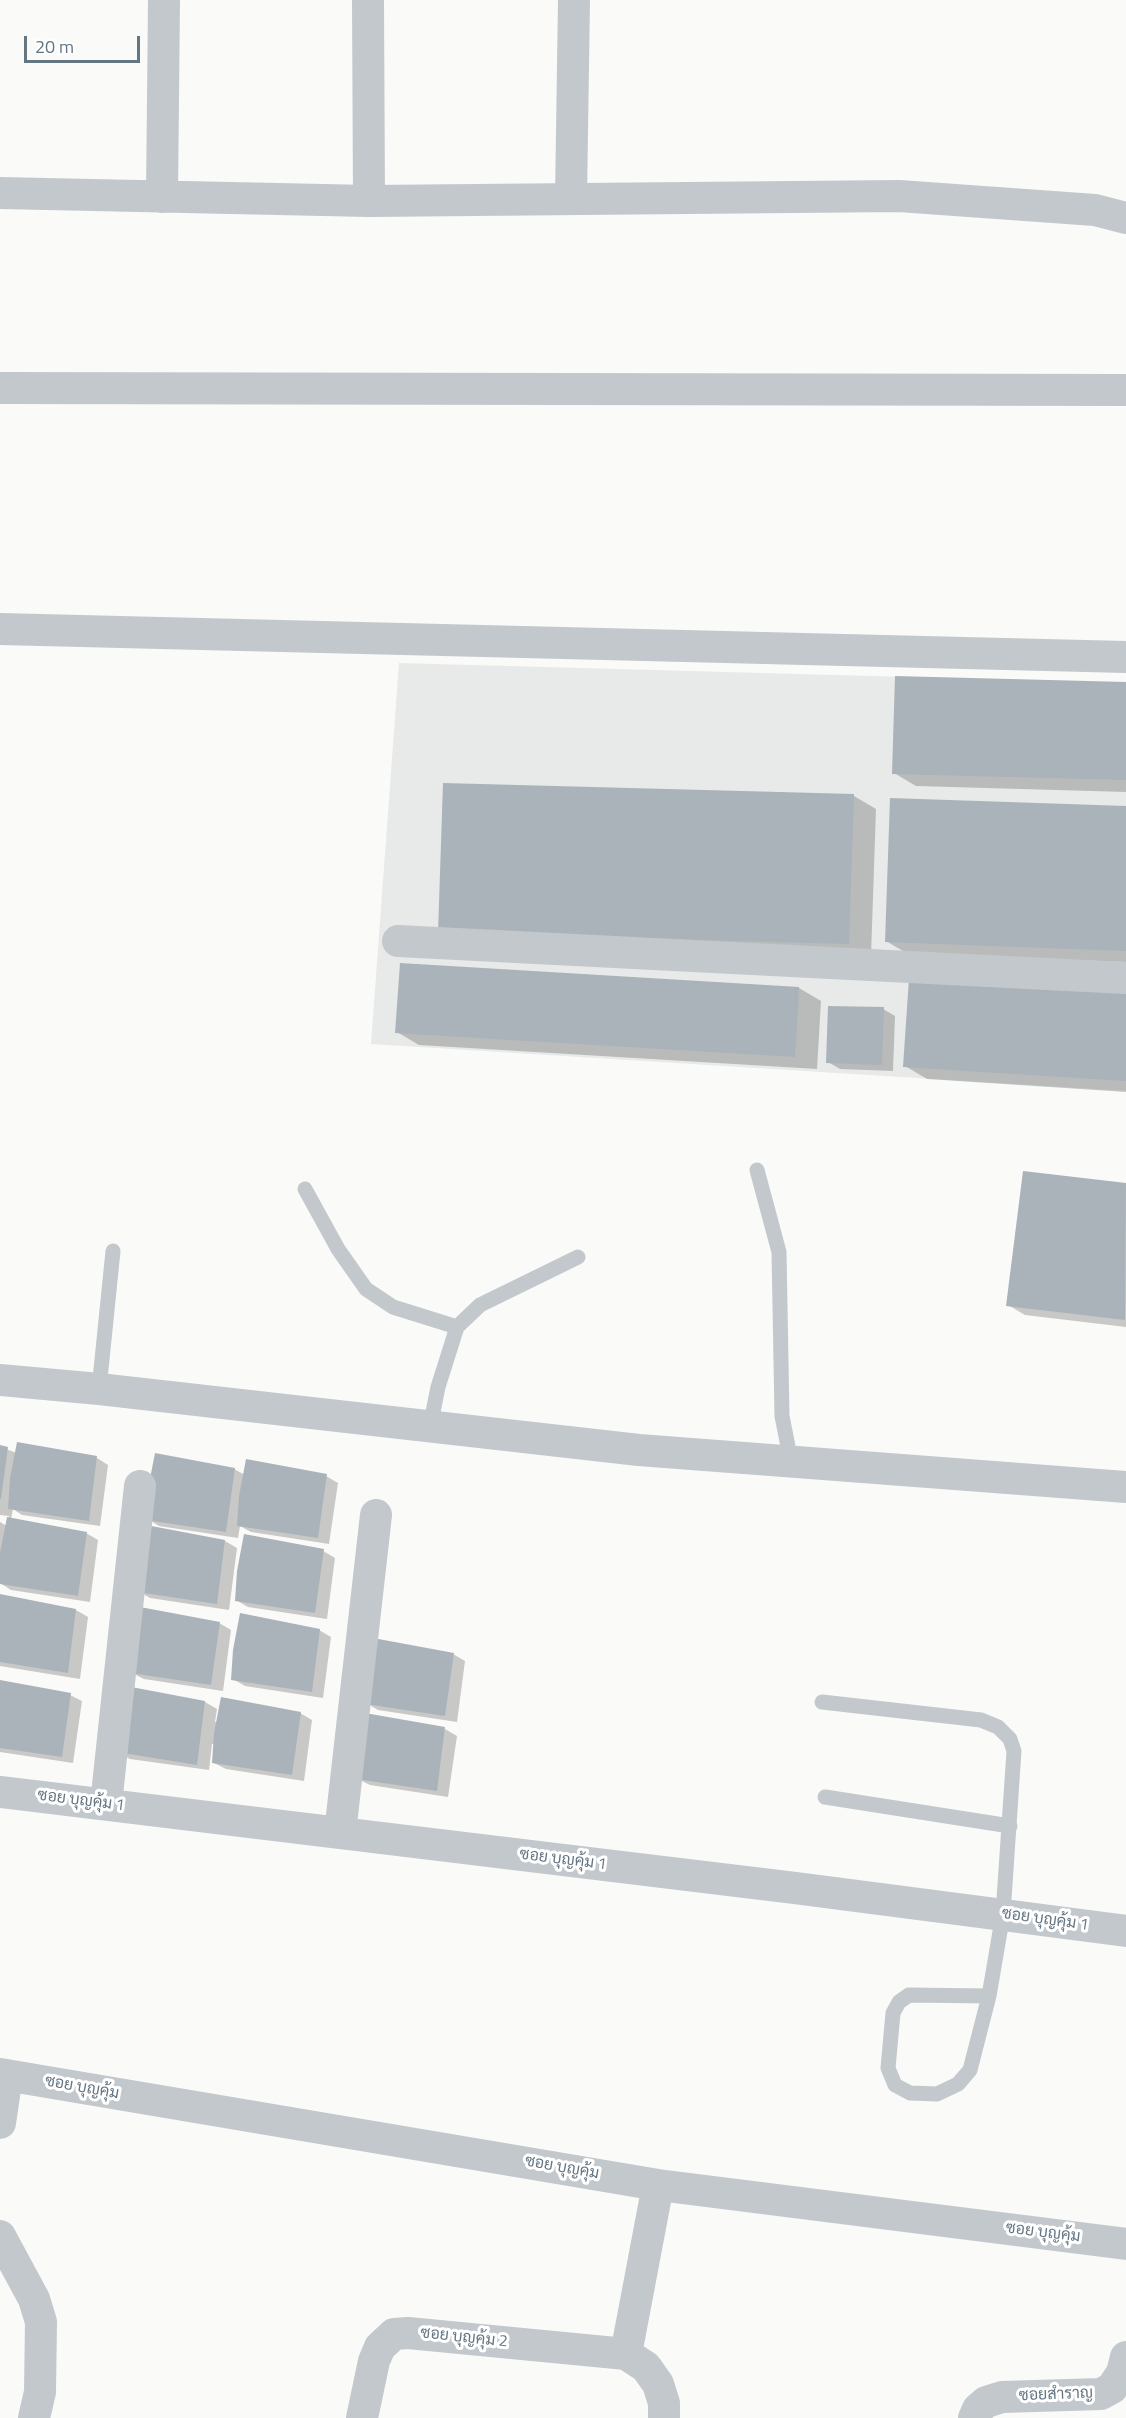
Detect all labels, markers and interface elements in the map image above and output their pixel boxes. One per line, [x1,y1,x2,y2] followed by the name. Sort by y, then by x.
[27,24,142,62] scale bar
[35,33,74,60] text: 20 m
[36,1786,126,1816] street label: ซอย บุญคุ้ม 1
[518,1845,608,1875] street label: ซอย บุญคุ้ม 1
[1000,1904,1090,1936] street label: ซอย บุญคุ้ม 1
[43,2072,121,2104] street label: ซอย บุญคุ้ม
[523,2152,601,2184] street label: ซอย บุญคุ้ม
[1005,2219,1081,2247] street label: ซอย บุญคุ้ม
[420,2324,508,2352] street label: ซอย บุญคุ้ม 2
[1019,2384,1093,2406] street label: ซอยสำราญ

